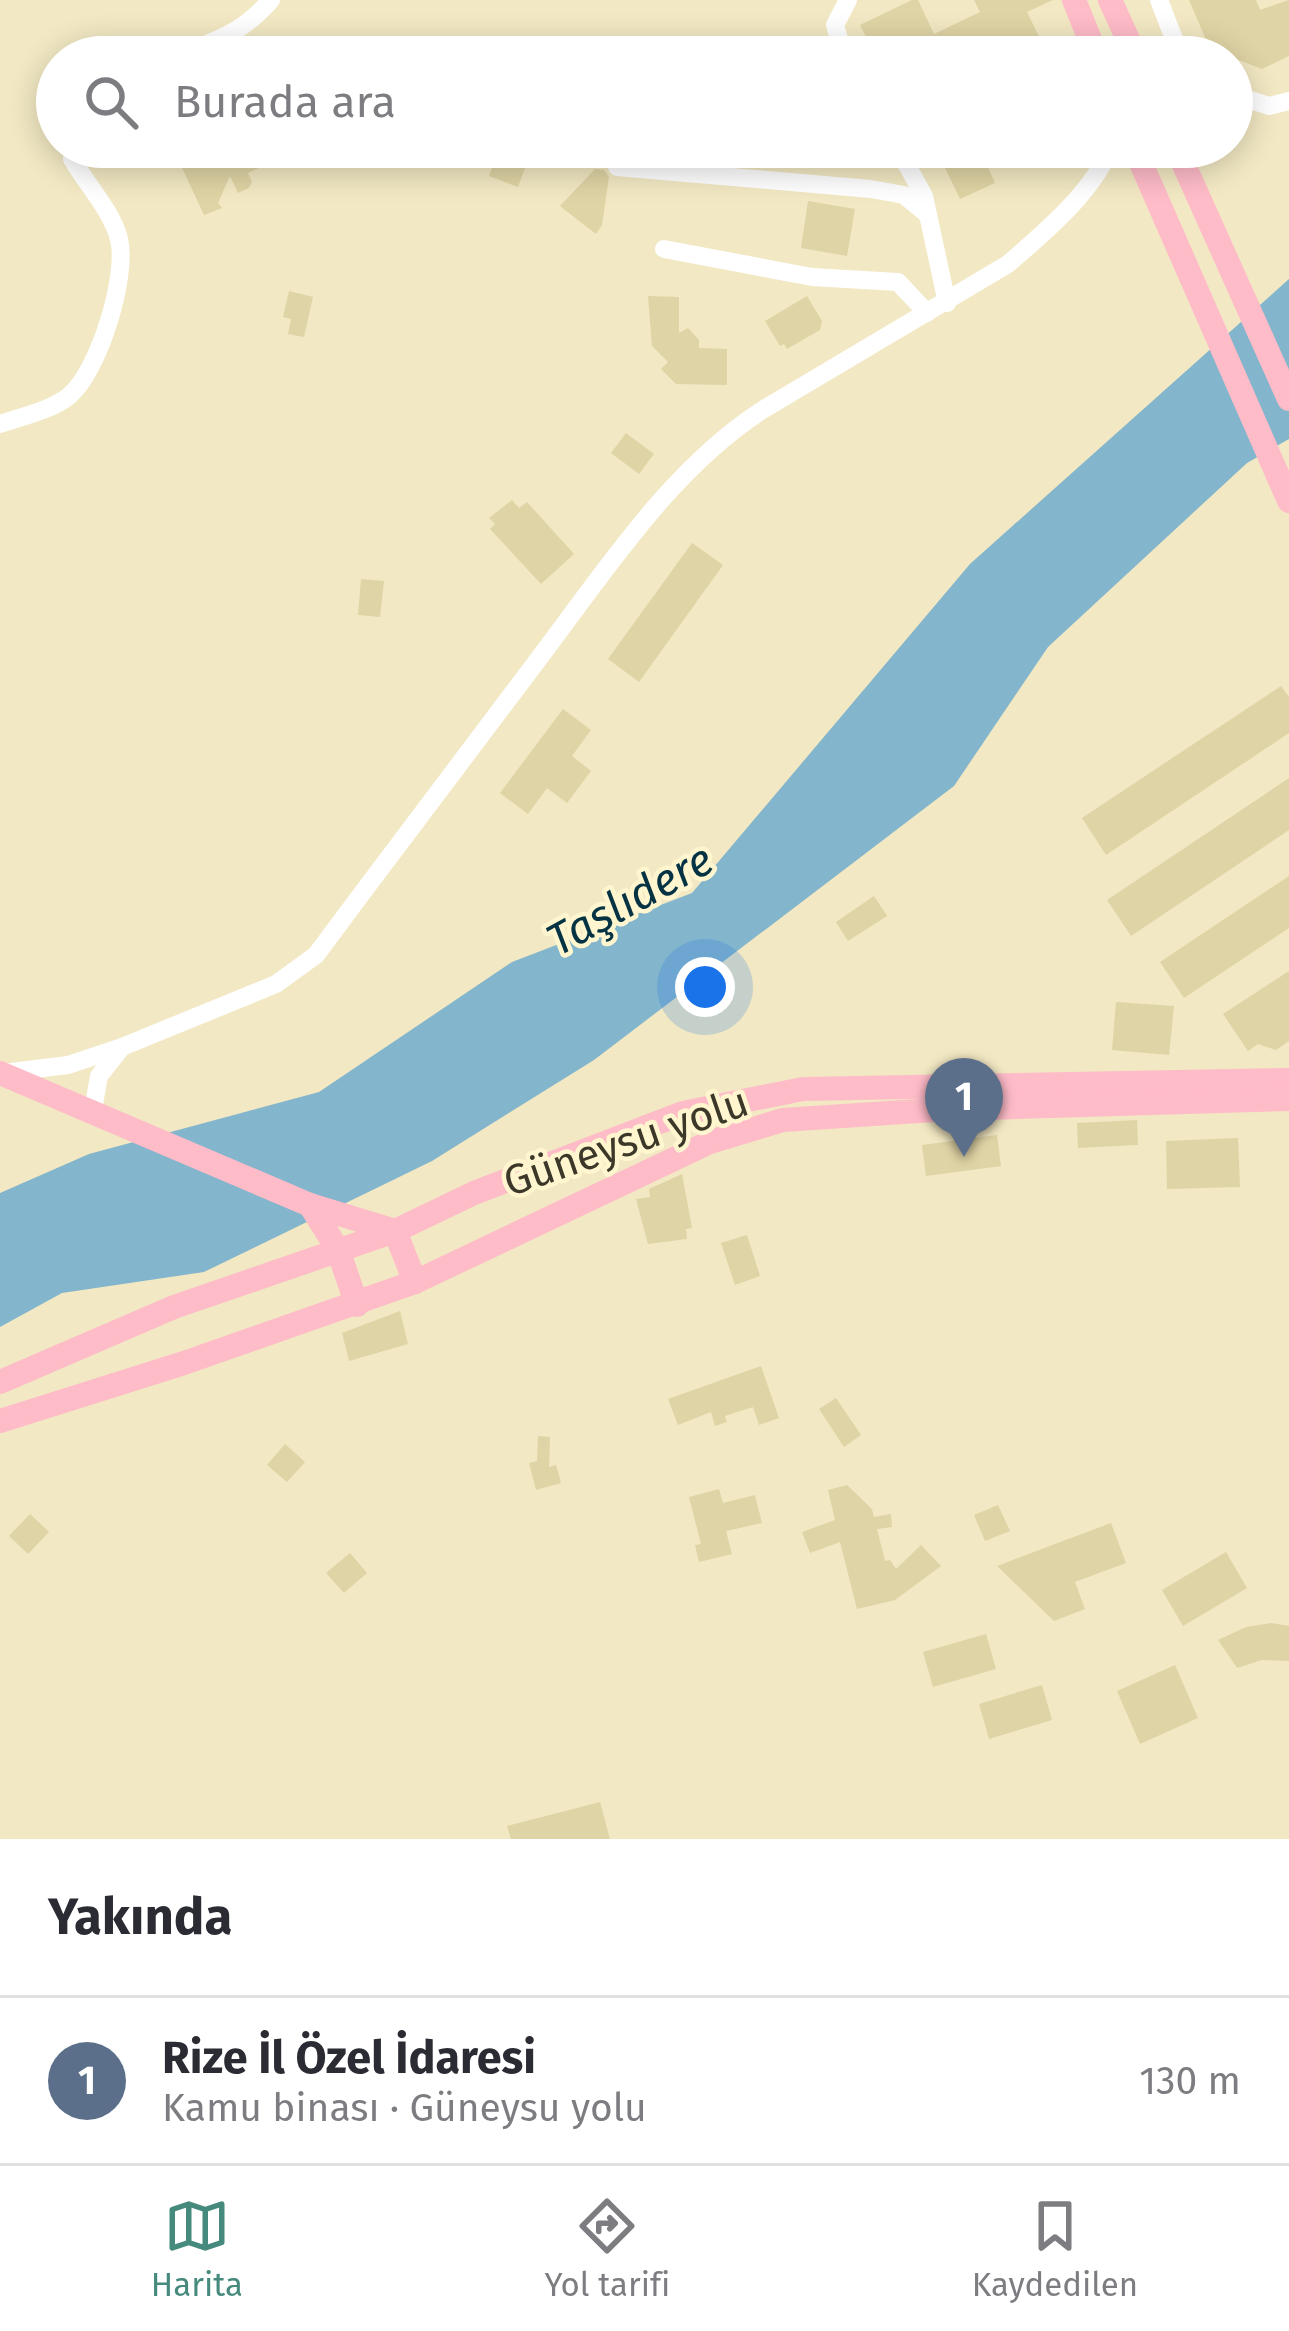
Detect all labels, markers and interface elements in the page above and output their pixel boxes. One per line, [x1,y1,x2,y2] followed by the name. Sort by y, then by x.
[36,36,1253,168] search box
[78,69,144,135] icon: search
[174,75,396,129] text: Burada ara
[538,832,722,968] water label: Taşlıdere
[675,957,735,1017] your location
[925,1058,1003,1157] pin: 1
[497,1077,755,1207] street label: Güneysu yolu
[48,1886,232,1948] text: Yakında
[162,2031,536,2085] text: Rize İl Özel İdaresi
[78,2058,96,2104] text: 1
[1139,2058,1241,2104] text: 130 m
[162,2085,647,2131] text: Kamu binası · Güneysu yolu
[151,2193,243,2305] tab: Harita
[544,2193,670,2305] tab: Yol tarifi
[972,2193,1138,2305] tab: Kaydedilen

